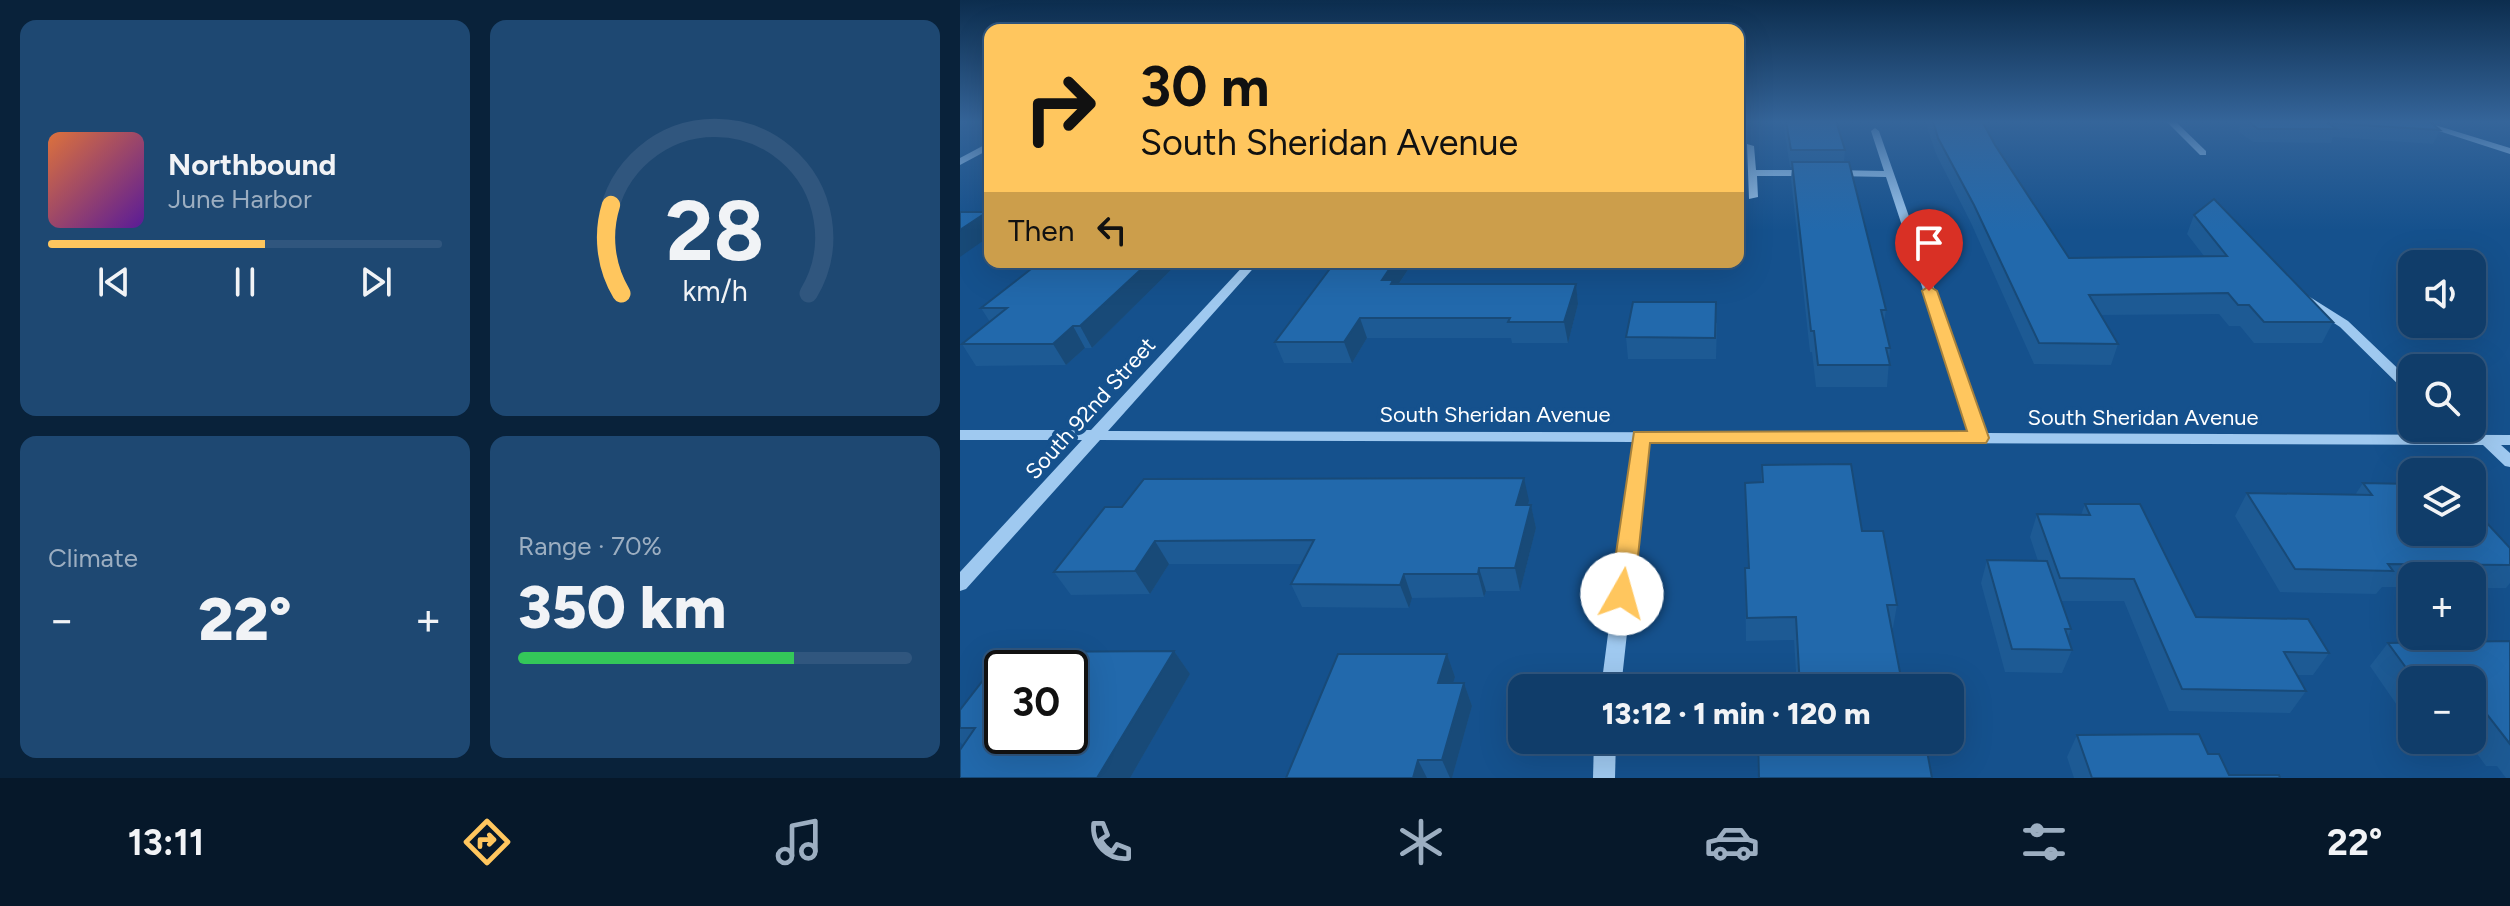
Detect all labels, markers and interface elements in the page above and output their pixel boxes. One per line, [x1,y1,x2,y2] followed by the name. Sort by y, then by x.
[1140,53,1270,120] text: 30 m
[1008,56,1112,160] icon: right
[1140,121,1518,164] text: South Sheridan Avenue
[168,146,336,183] text: Northbound
[665,181,765,281] text: 28
[168,183,312,215] text: June Harbor
[1090,208,1134,252] icon: left
[1895,209,1963,291] pin
[1008,212,1074,249] text: Then
[1907,221,1951,265] icon: arrive
[2398,250,2486,754] map controls
[2398,250,2486,338] button: sound
[92,260,136,304] icon: previous
[223,260,267,304] icon: pause
[354,260,398,304] icon: next
[682,274,748,308] text: km/h
[1020,332,1161,485] street label: South 92nd Street
[2398,354,2486,442] button: search
[1379,401,1611,428] street label: South Sheridan Avenue
[2027,404,2259,431] street label: South Sheridan Avenue
[2398,458,2486,546] button: layers
[518,530,662,562] text: Range · 70%
[48,542,138,574] text: Climate
[1580,552,1664,636] position arrow
[2398,562,2486,650] button: +
[518,571,726,643] text: 350 km
[198,583,292,655] text: 22°
[48,593,75,646] text: −
[415,593,442,646] text: +
[984,650,1088,754] speed limit sign: 30
[2398,666,2486,754] button: −
[1602,695,1870,732] text: 13:12 · 1 min · 120 m
[459,814,515,870] icon: directions
[771,814,827,870] icon: music
[1082,814,1138,870] icon: phone
[1393,814,1449,870] icon: climate
[1704,814,1760,870] icon: car
[2016,814,2072,870] icon: filters
[128,821,204,864] text: 13:11
[2327,821,2382,864] text: 22°

